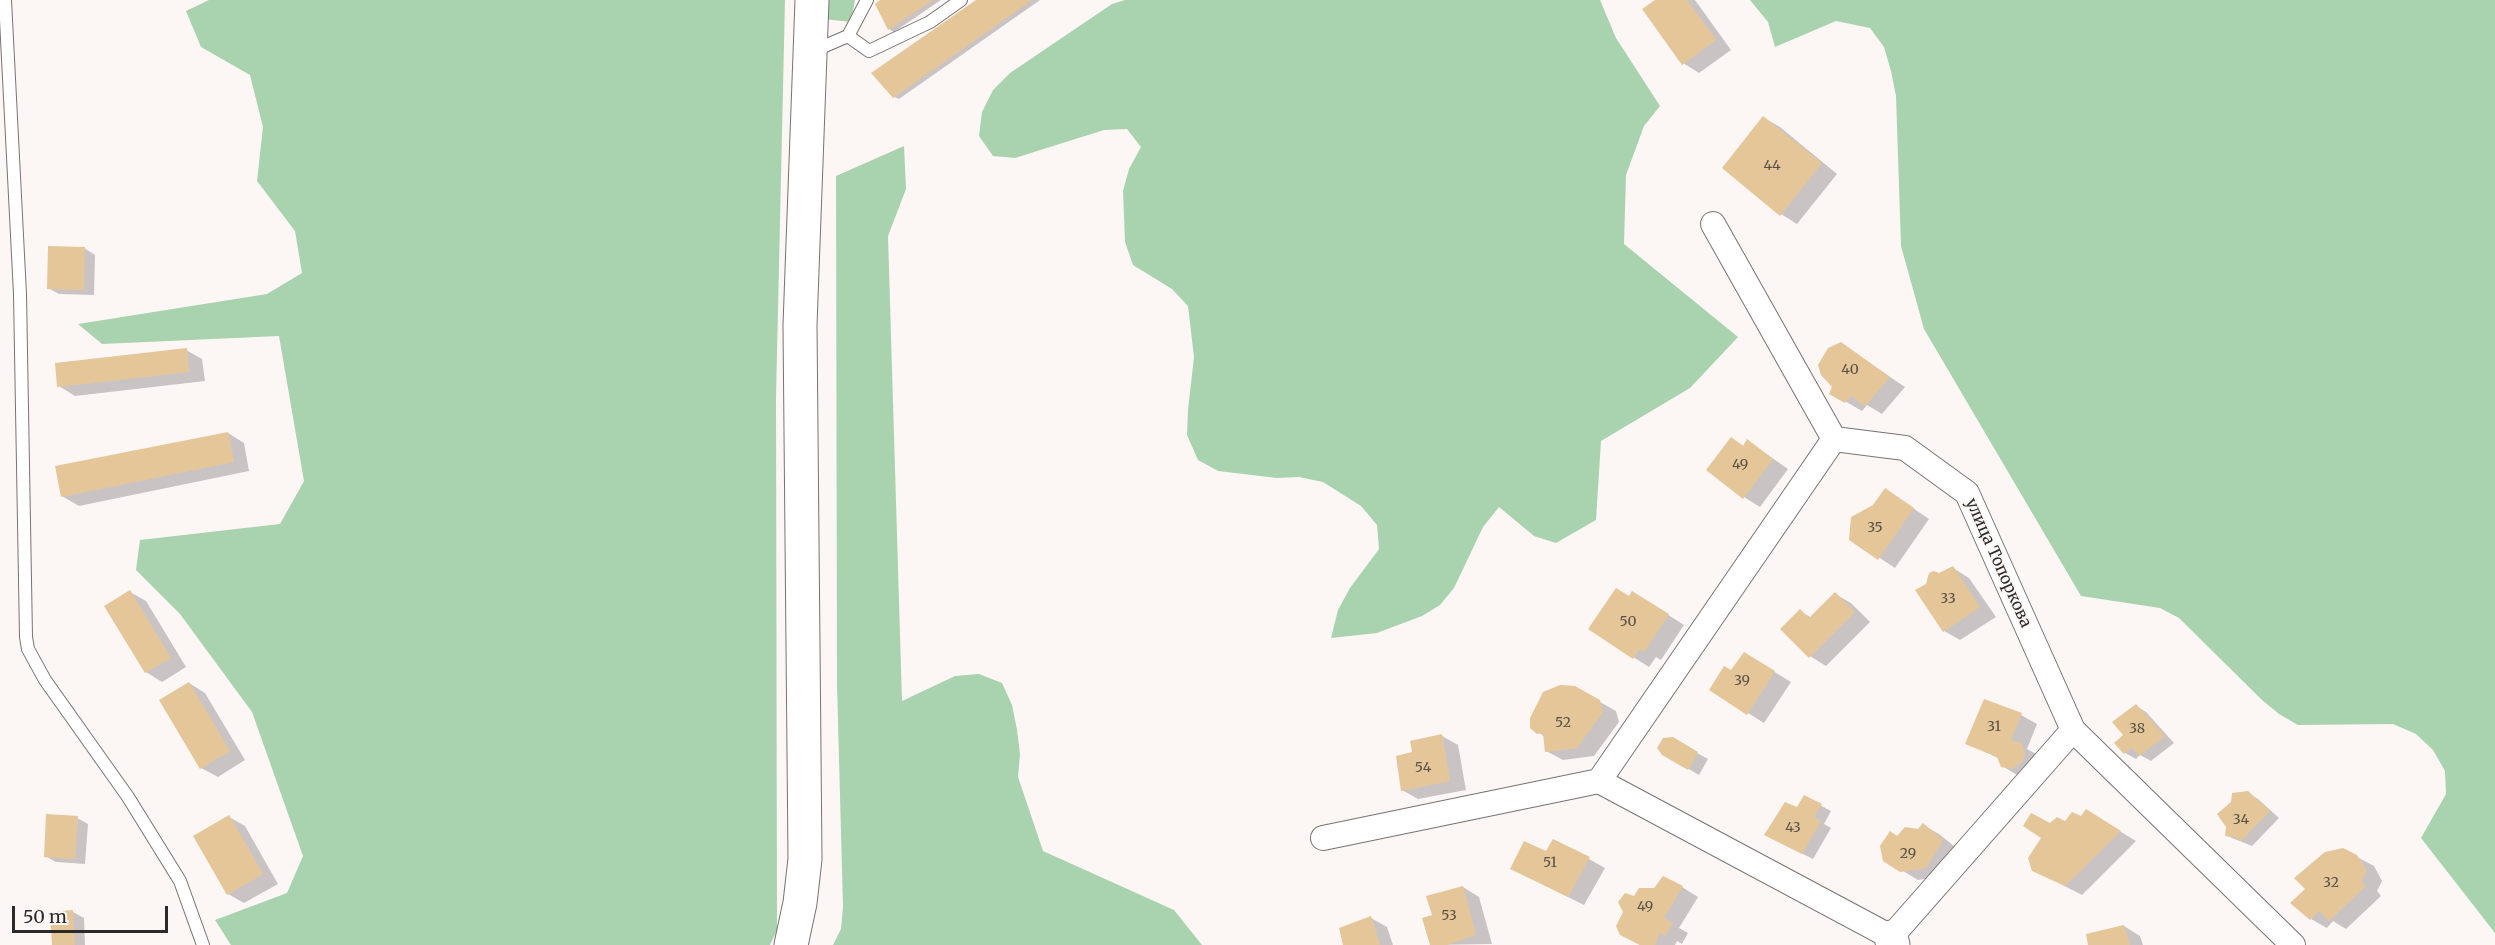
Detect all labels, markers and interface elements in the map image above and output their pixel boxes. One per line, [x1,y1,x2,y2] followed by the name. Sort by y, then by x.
[1763,158,1781,174] house number: 44
[1841,362,1859,378] house number: 40
[1732,457,1748,473] house number: 49
[1961,495,2035,631] street label: улица Топоркова
[1867,520,1883,536] house number: 35
[1940,591,1956,607] house number: 33
[1620,614,1636,630] house number: 50
[1734,673,1750,689] house number: 39
[1555,715,1571,731] house number: 52
[1987,719,2001,735] house number: 31
[2129,721,2145,737] house number: 38
[1415,760,1431,776] house number: 54
[2233,812,2249,828] house number: 34
[1785,820,1801,836] house number: 43
[1900,846,1916,862] house number: 29
[1543,855,1557,871] house number: 51
[2323,875,2339,891] house number: 32
[15,894,171,932] scale bar
[1637,899,1653,915] house number: 49
[23,905,67,928] text: 50 m
[1441,908,1457,924] house number: 53

